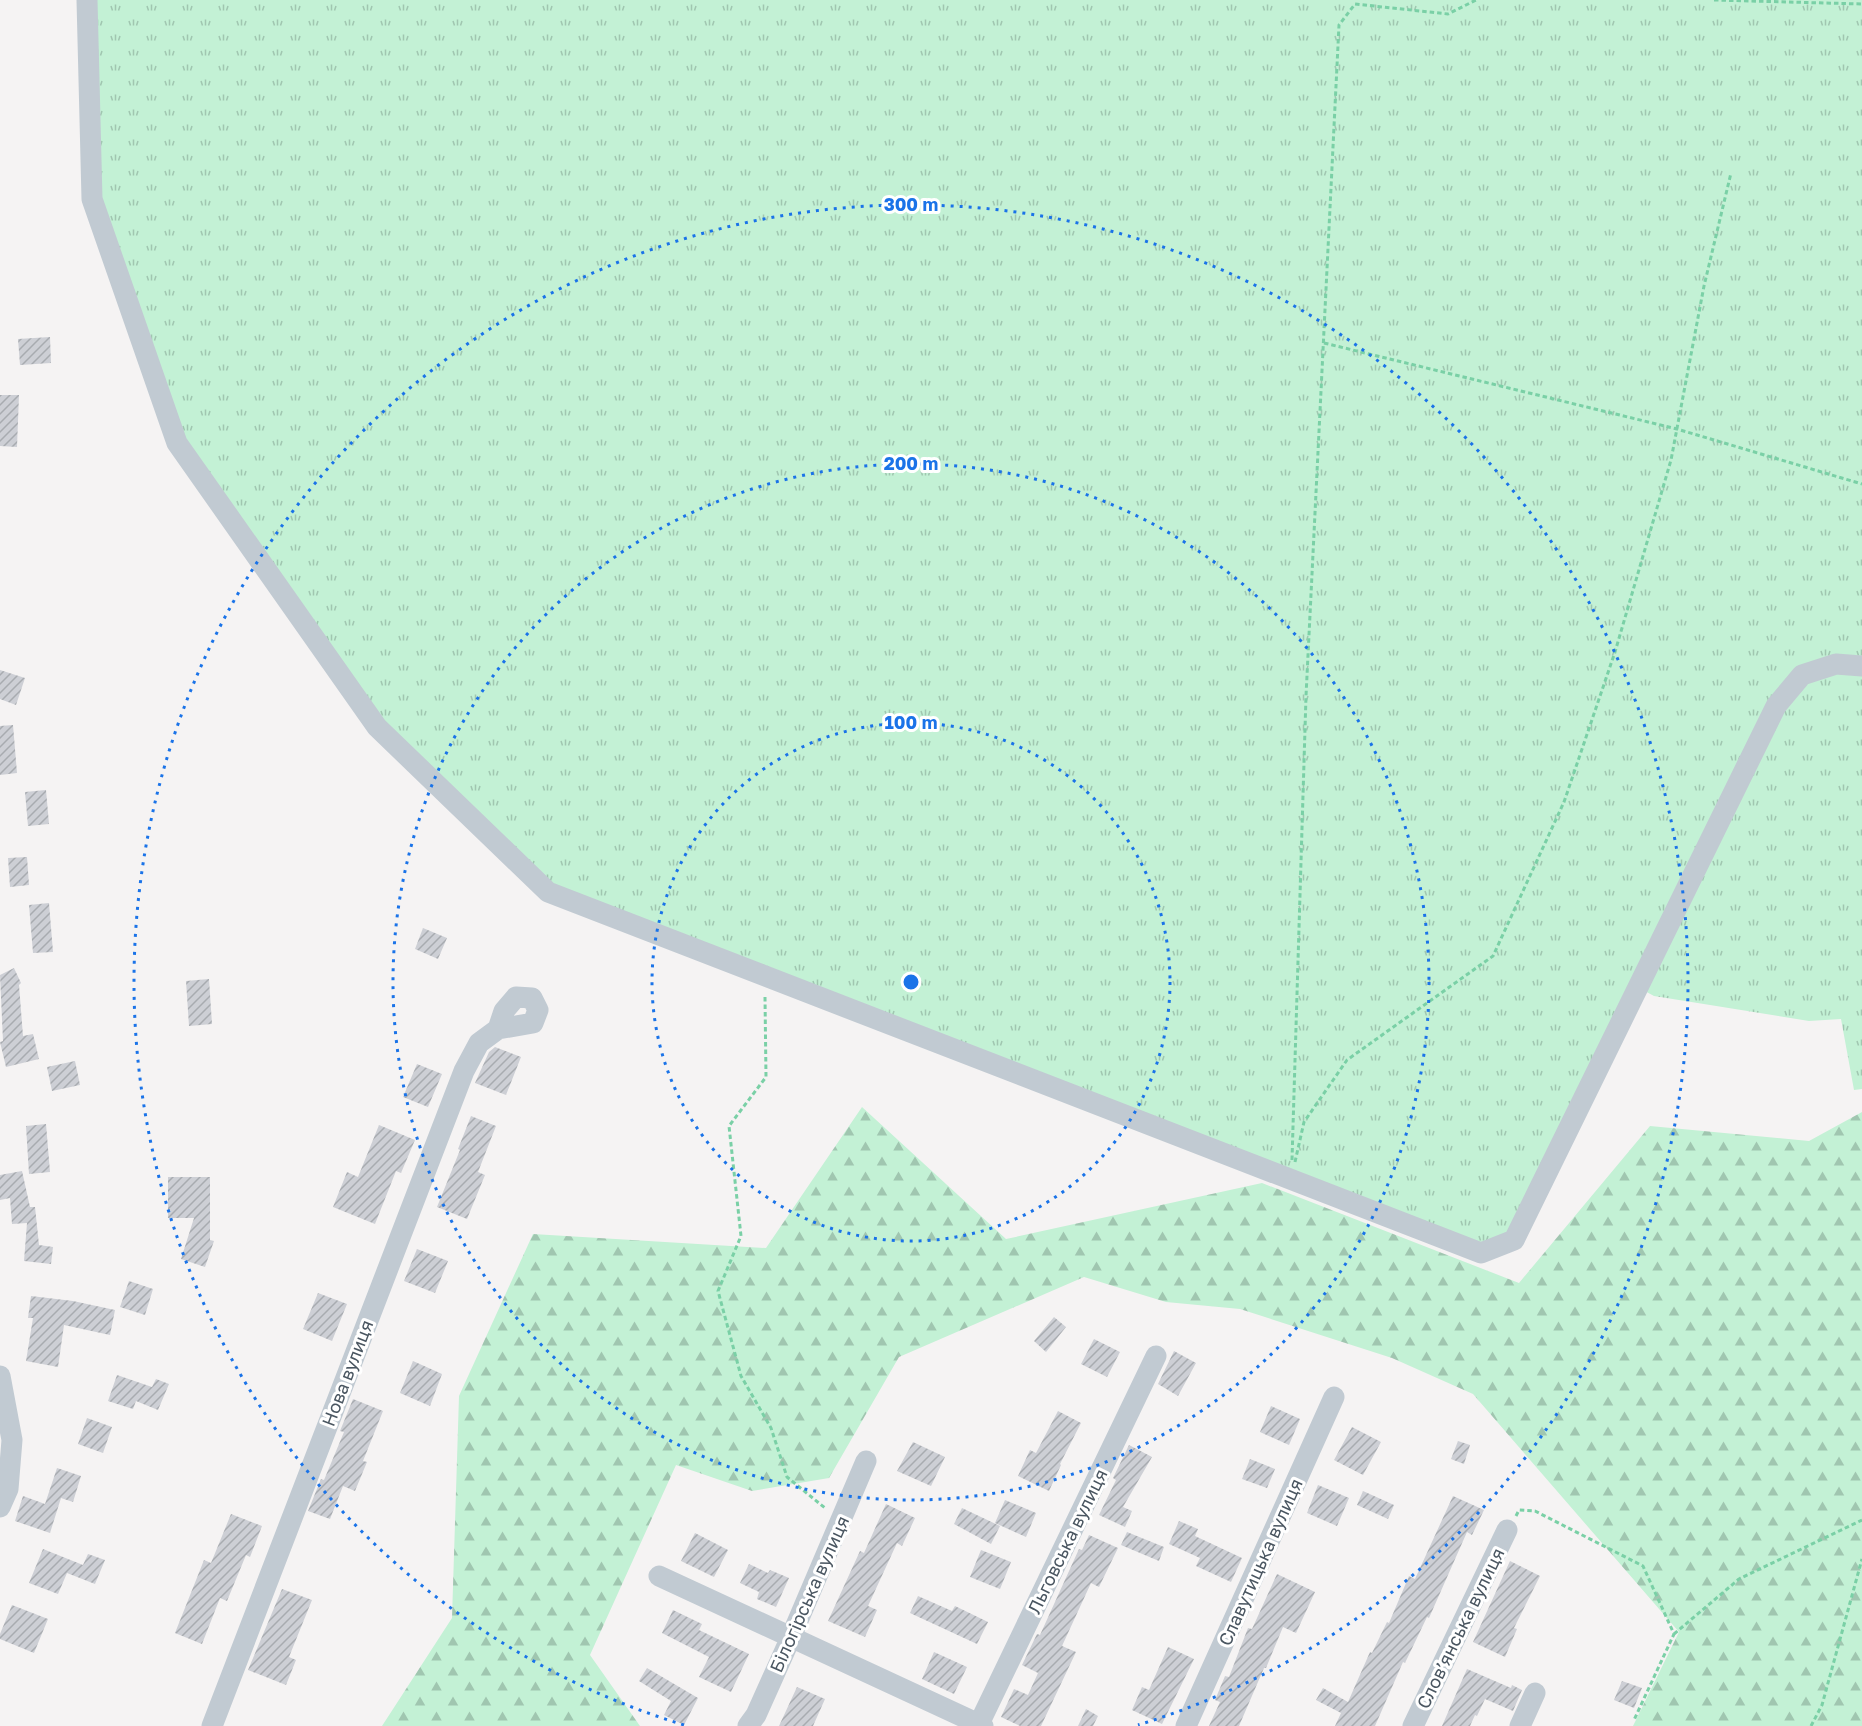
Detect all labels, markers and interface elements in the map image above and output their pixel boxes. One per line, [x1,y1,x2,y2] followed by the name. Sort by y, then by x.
[884,193,938,215] text: 300 m
[884,452,938,474] text: 200 m
[885,711,937,733] text: 100 m
[901,972,921,992] centre of rings
[317,1317,377,1429] street label: Нова вулиця
[1022,1465,1112,1617] street label: Льговська вулиця
[1213,1475,1307,1649] street label: Славутицька вулиця
[765,1512,853,1676] street label: Білогірська вулиця
[1412,1544,1508,1712] street label: Словʼянська вулиця

